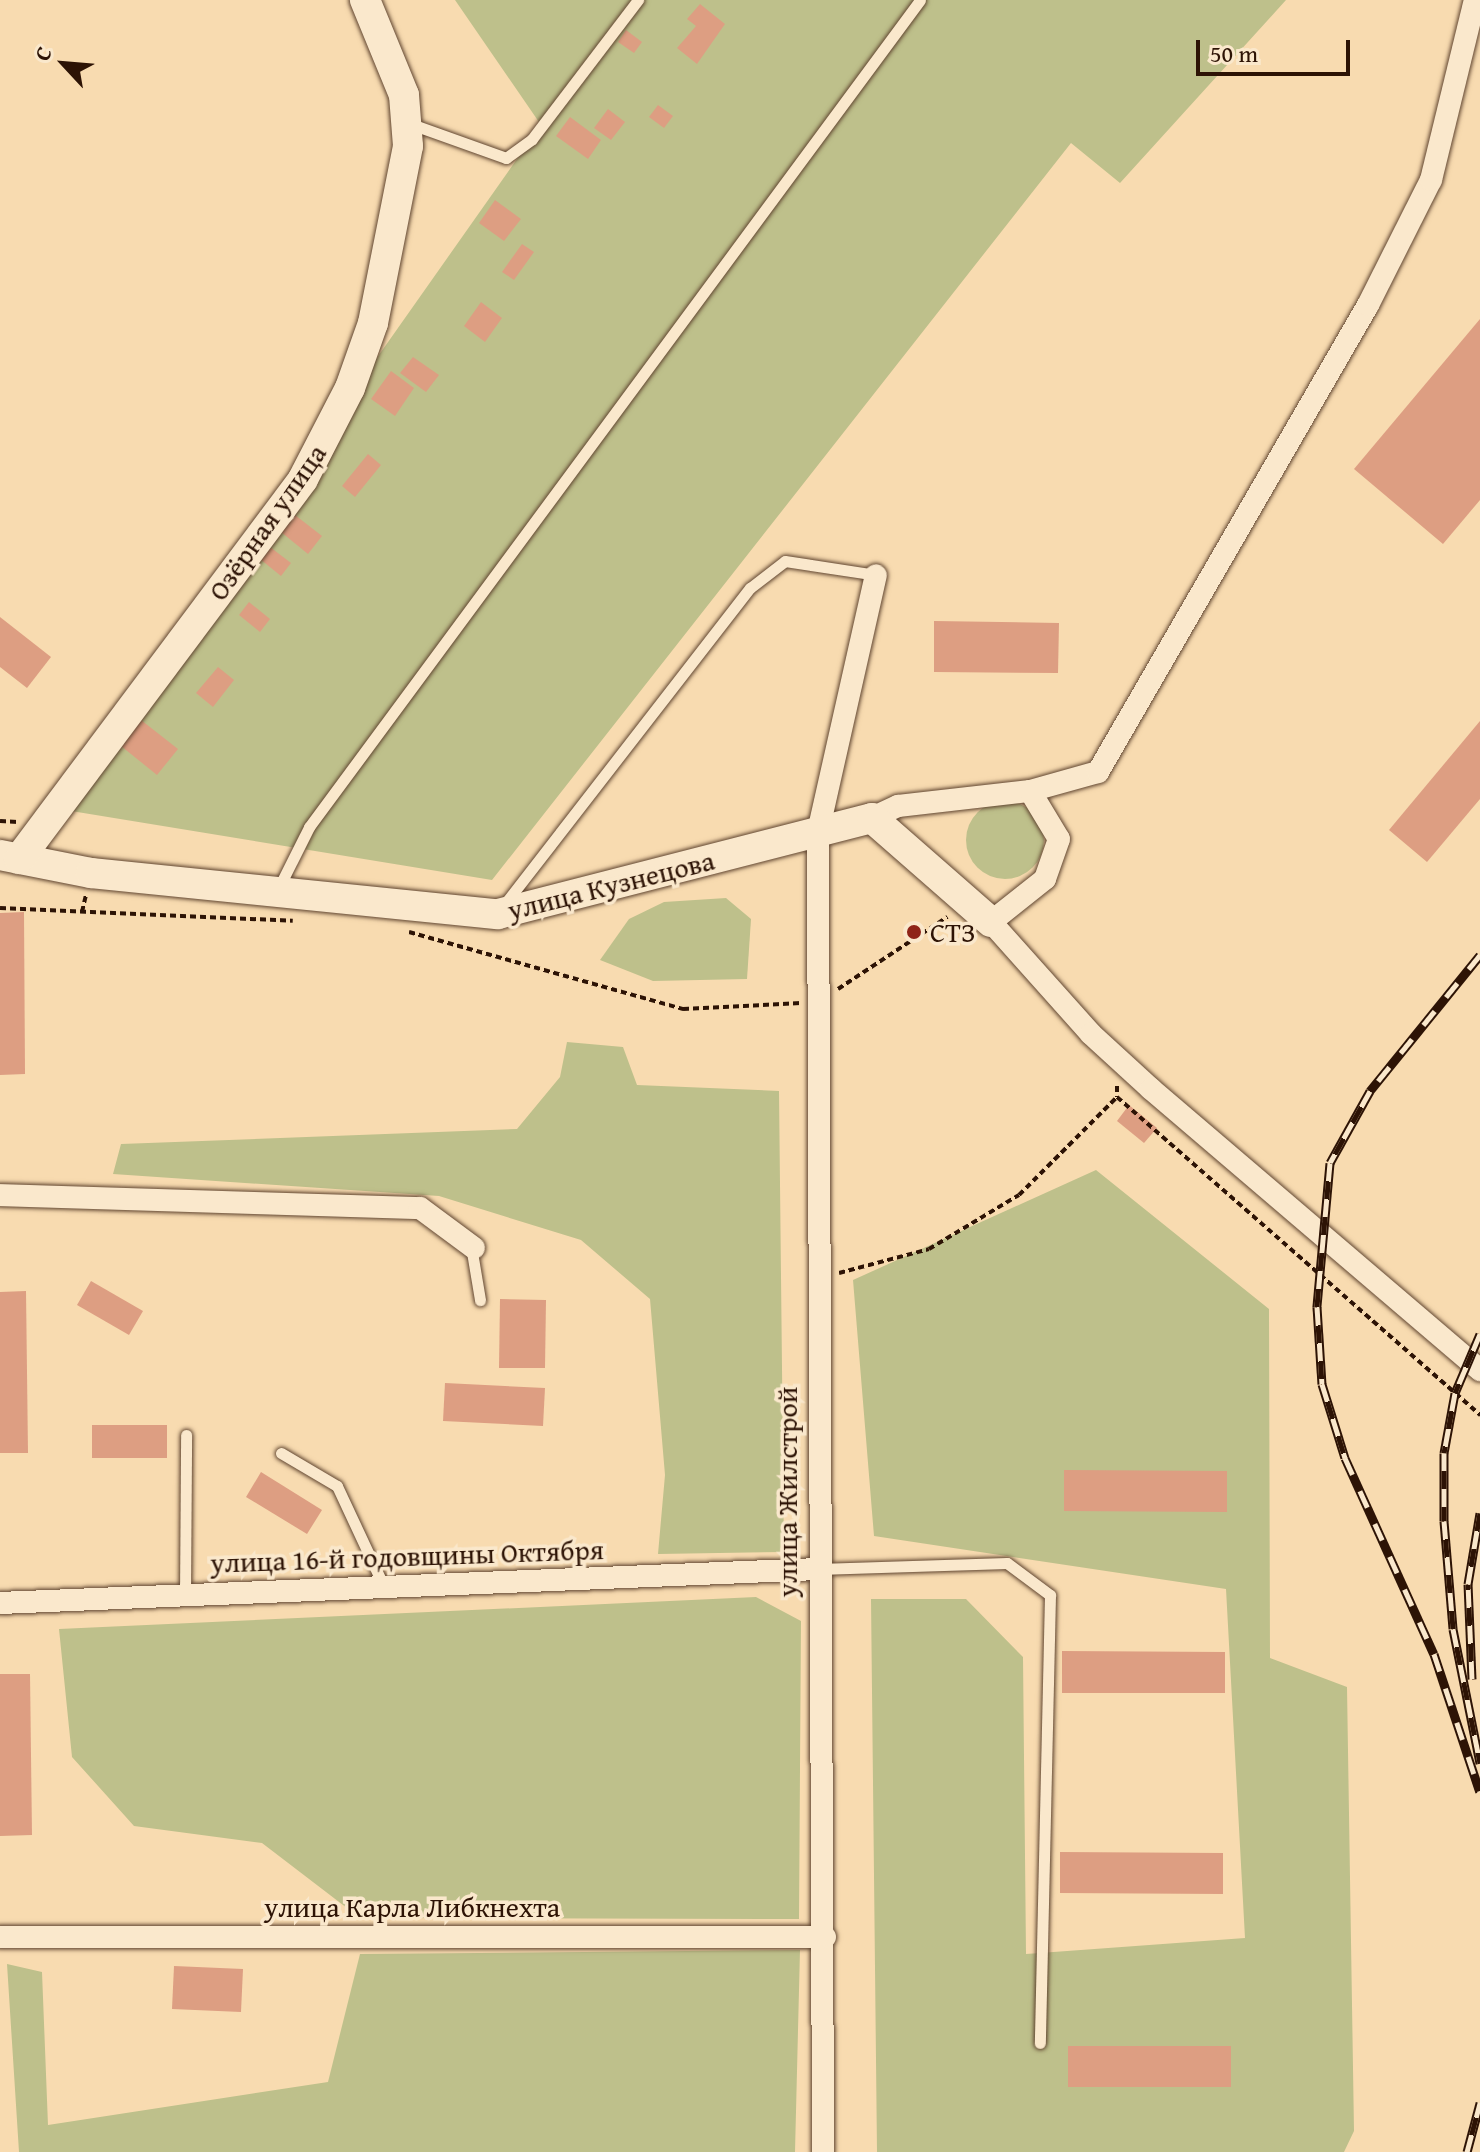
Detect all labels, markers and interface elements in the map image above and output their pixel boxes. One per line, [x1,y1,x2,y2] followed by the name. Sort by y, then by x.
[24,24,104,104] north arrow
[1200,24,1354,74] scale bar
[1210,36,1258,71] text: 50 m
[25,41,60,66] text: С
[201,437,333,607] street label: Озёрная улица
[504,843,718,927] street label: улица Кузнецова
[930,915,975,949] place label: СТЗ
[905,923,923,941] marker: СТЗ
[770,1387,804,1597] street label: улица Жилстрой
[210,1532,604,1580] street label: улица 16-й годовщины Октября
[264,1890,560,1924] street label: улица Карла Либкнехта

